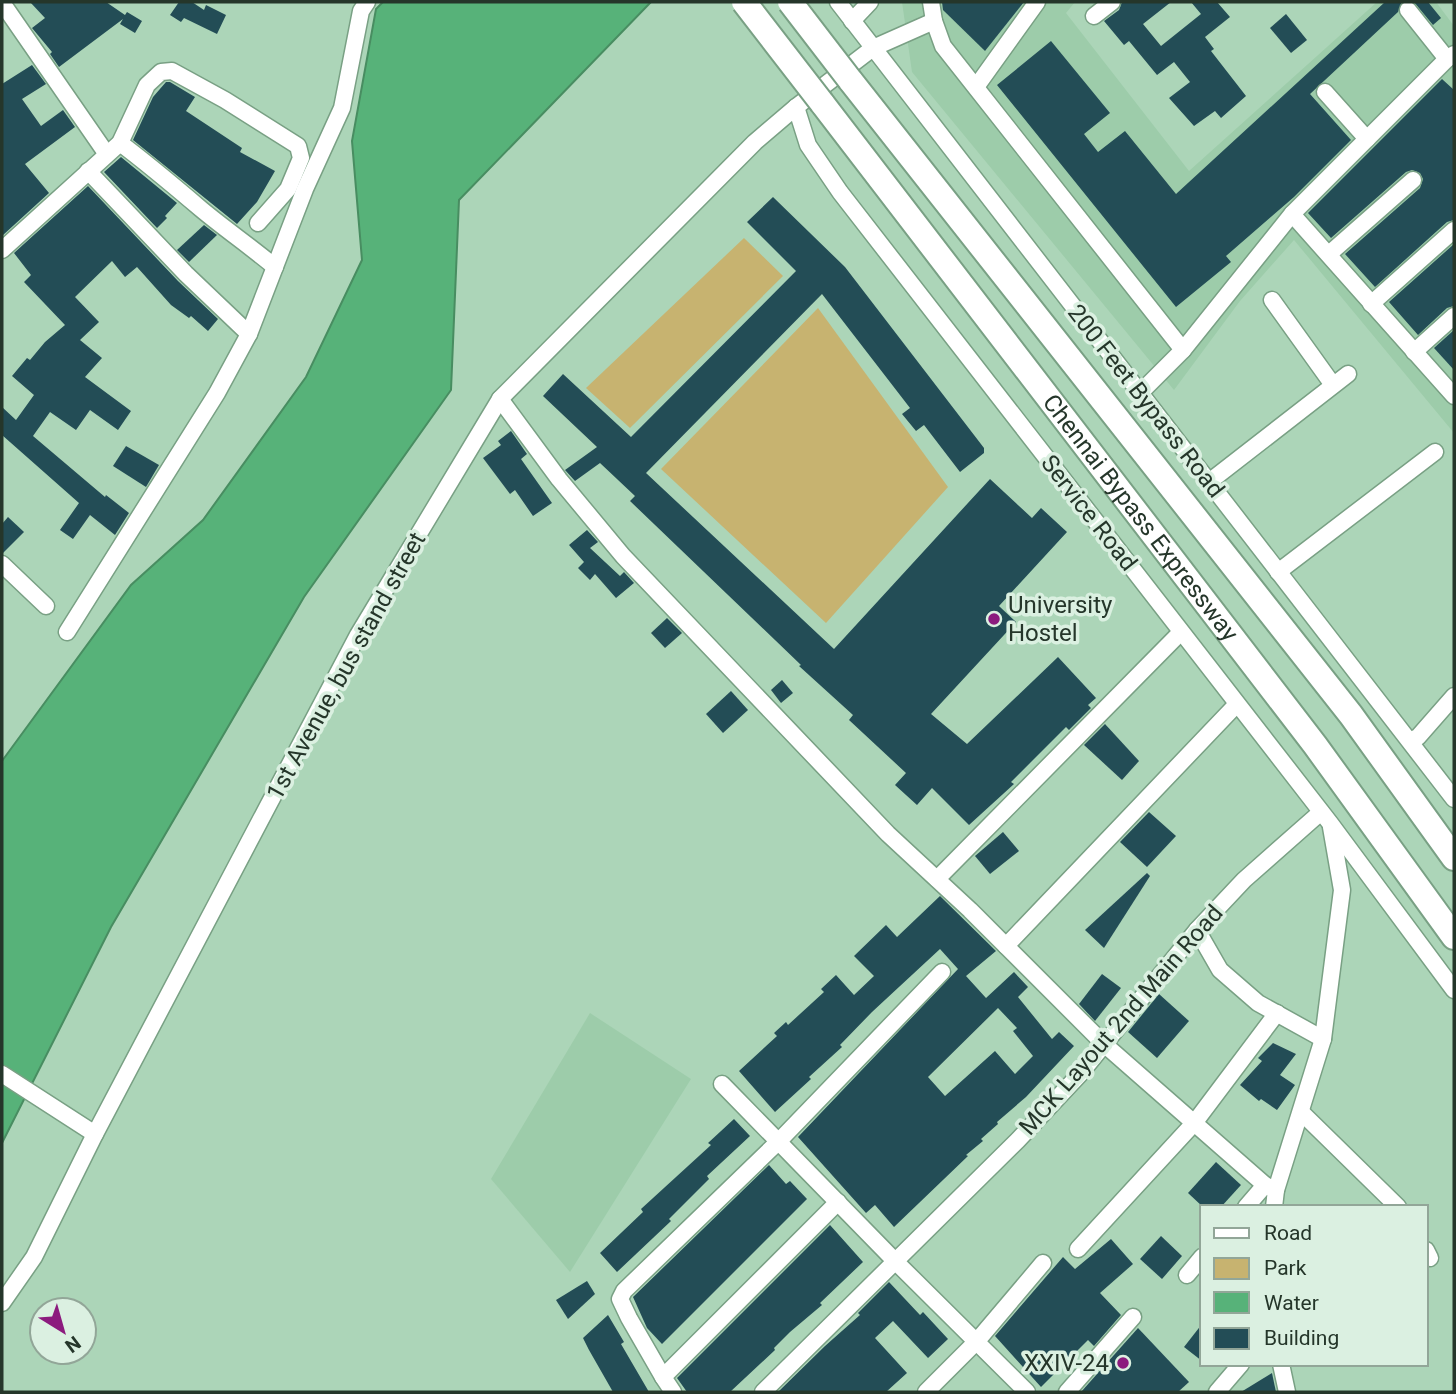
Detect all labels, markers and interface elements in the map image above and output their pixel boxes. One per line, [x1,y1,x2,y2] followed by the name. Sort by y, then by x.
[1062,299,1230,503] street label: 200 Feet Bypass Road
[1037,389,1244,647] street label: Chennai Bypass Expressway
[1035,450,1143,576] street label: Service Road
[261,527,431,805] street label: 1st Avenue, bus stand street
[1008,591,1113,647] place label: University Hostel
[986,611,1002,627] marker: University Hostel
[1013,899,1229,1141] street label: MCK Layout 2nd Main Road
[1200,1205,1428,1366] legend
[1264,1221,1312,1245] text: Road
[1264,1256,1307,1280] text: Park
[1264,1291,1319,1315] text: Water
[28,1296,98,1366] north arrow
[1264,1326,1339,1350] text: Building
[61,1331,85,1357] text: N
[1024,1349,1109,1377] place label: XXIV-24
[1115,1355,1131,1371] marker: XXIV-24

